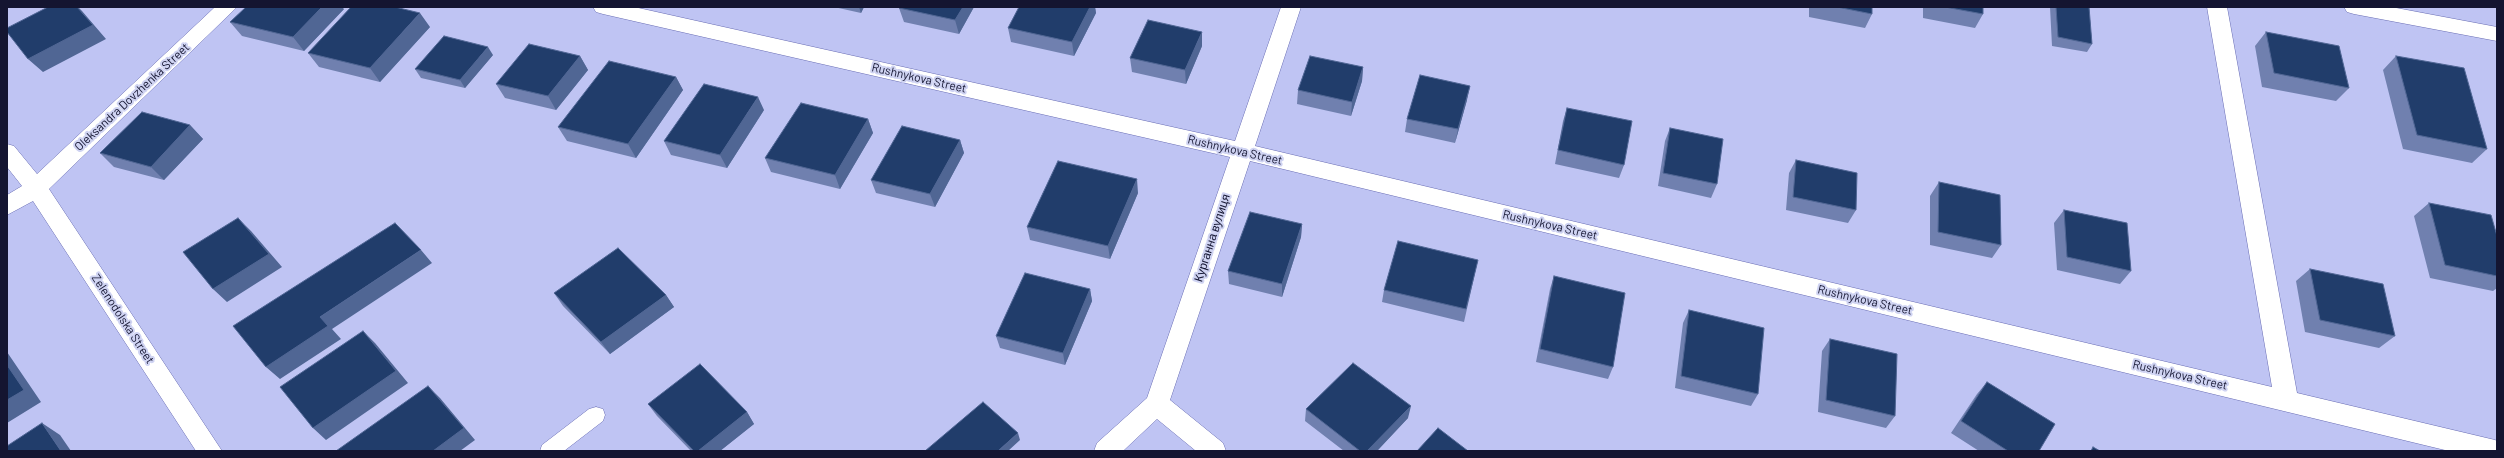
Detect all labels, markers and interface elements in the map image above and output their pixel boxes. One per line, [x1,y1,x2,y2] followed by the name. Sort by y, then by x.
[72,40,192,154] street label: Oleksandra Dovzhenka Street
[870,60,968,96] street label: Rushnykova Street
[1186,132,1284,168] street label: Rushnykova Street
[1191,192,1233,284] street label: Курганна вулиця
[1501,207,1599,243] street label: Rushnykova Street
[89,272,157,366] street label: Zelenodolska Street
[1816,282,1914,318] street label: Rushnykova Street
[2131,357,2229,393] street label: Rushnykova Street

